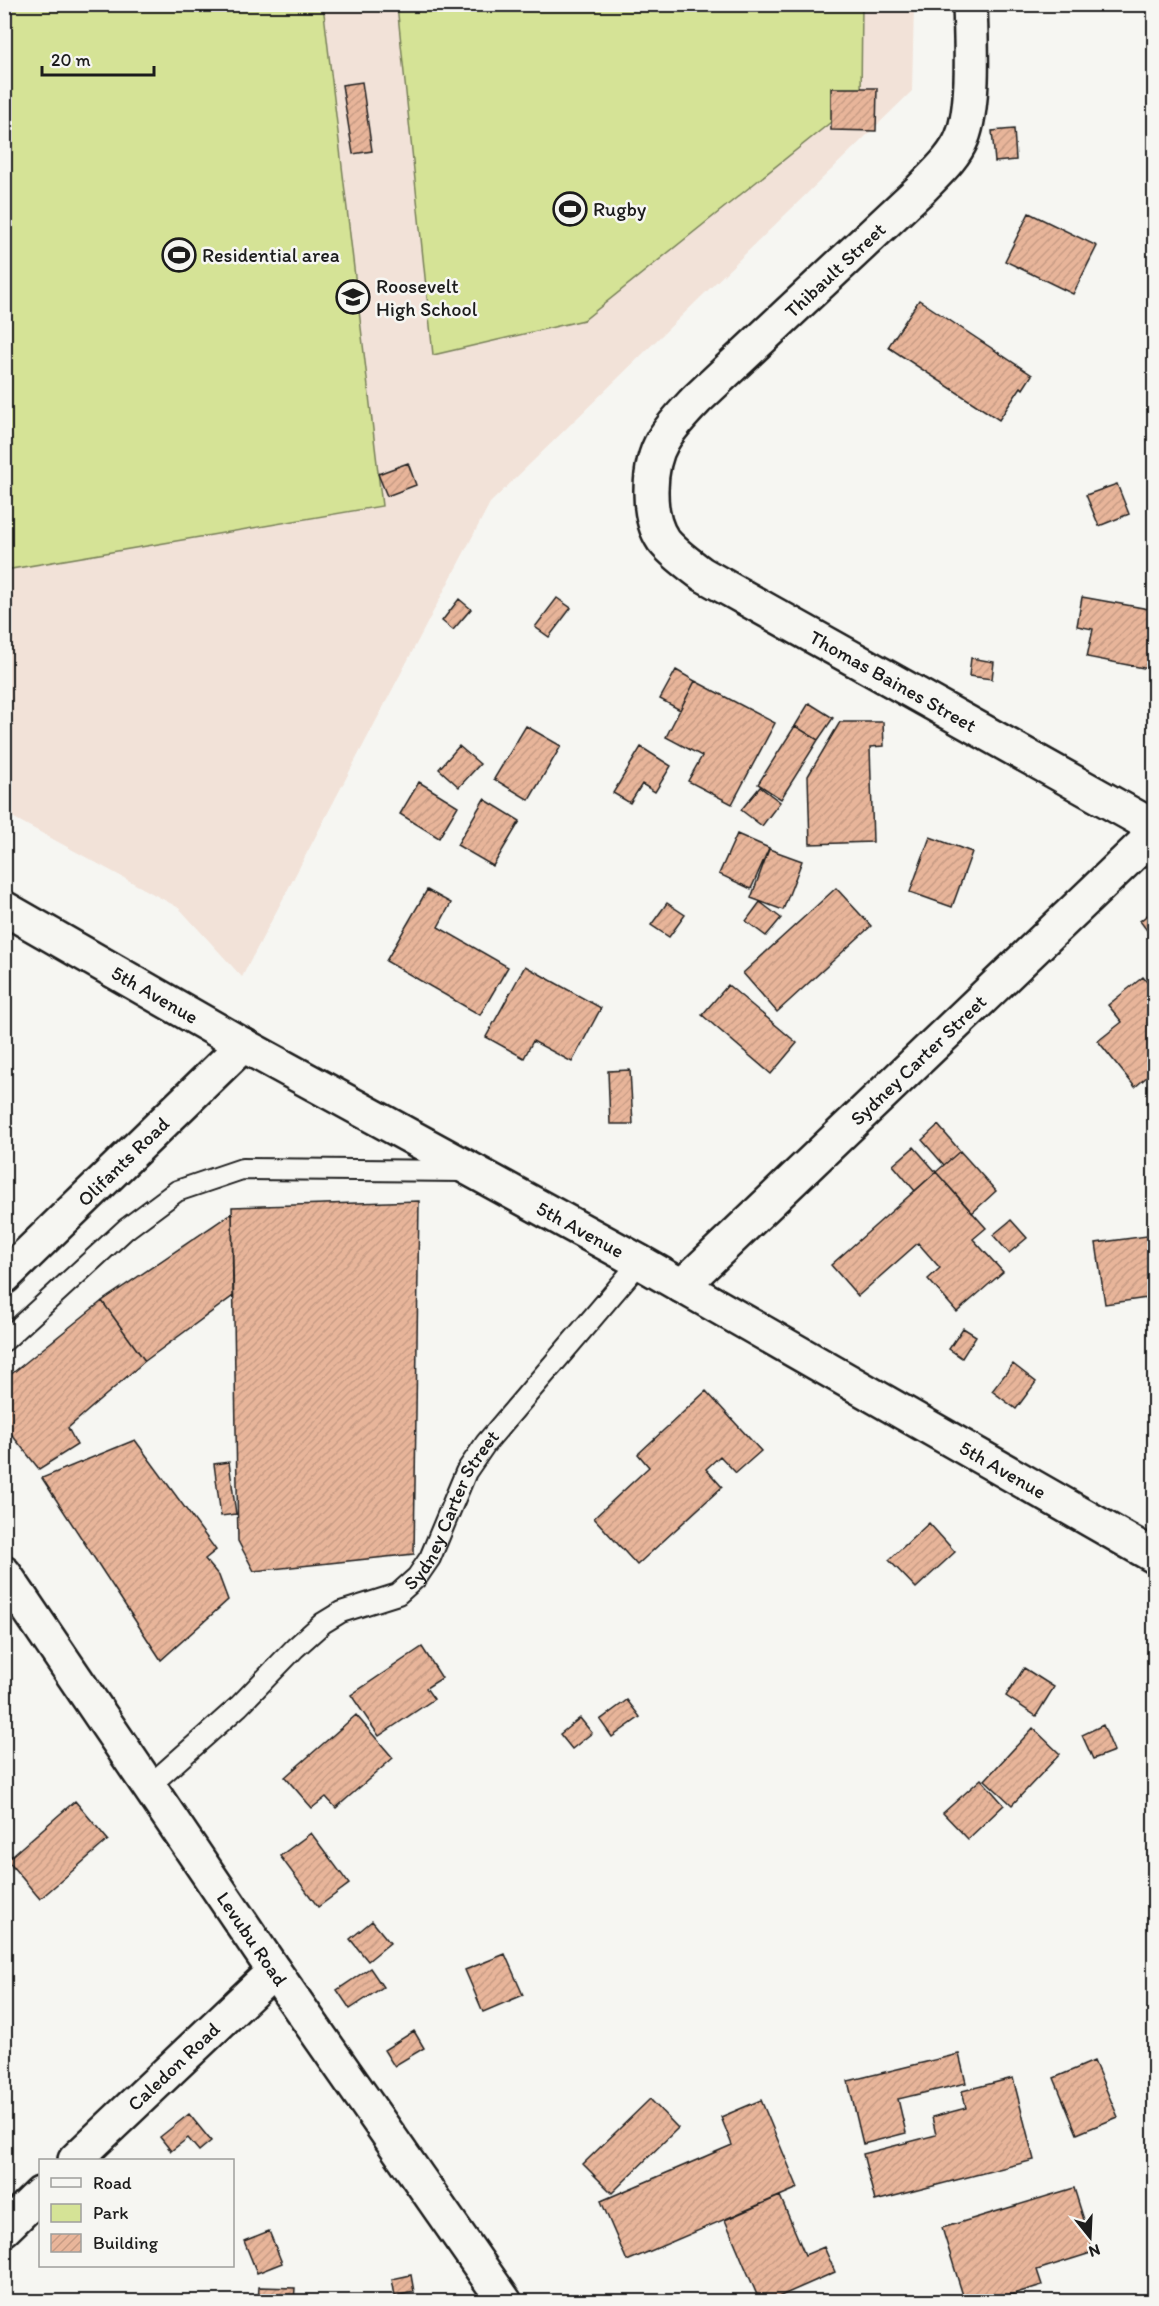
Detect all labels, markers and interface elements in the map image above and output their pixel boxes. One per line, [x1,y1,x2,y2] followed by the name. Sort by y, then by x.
[42,39,154,77] scale bar
[51,49,91,71] text: 20 m
[552,191,588,227] sports icon: Rugby
[593,197,647,221] place label: Rugby
[780,217,890,323] street label: Thibault Street
[161,237,197,273] sports icon: Residential area
[202,243,340,267] place label: Residential area
[376,274,478,321] place label: Roosevelt High School
[335,279,371,315] school or university icon: Roosevelt High School
[805,625,981,737] street label: Thomas Baines Street
[107,960,203,1029] street label: 5th Avenue
[845,989,991,1130] street label: Sydney Carter Street
[72,1111,174,1211] street label: Olifants Road
[532,1196,628,1263] street label: 5th Avenue
[399,1425,504,1595] street label: Sydney Carter Street
[955,1435,1051,1504] street label: 5th Avenue
[212,1887,293,1991] street label: Levubu Road
[122,2017,225,2116] street label: Caledon Road
[39,2159,234,2267] legend
[93,2172,132,2194] text: Road
[93,2202,128,2224] text: Park
[1060,2207,1120,2267] north arrow
[93,2232,159,2254] text: Building
[1086,2240,1103,2261] text: N

